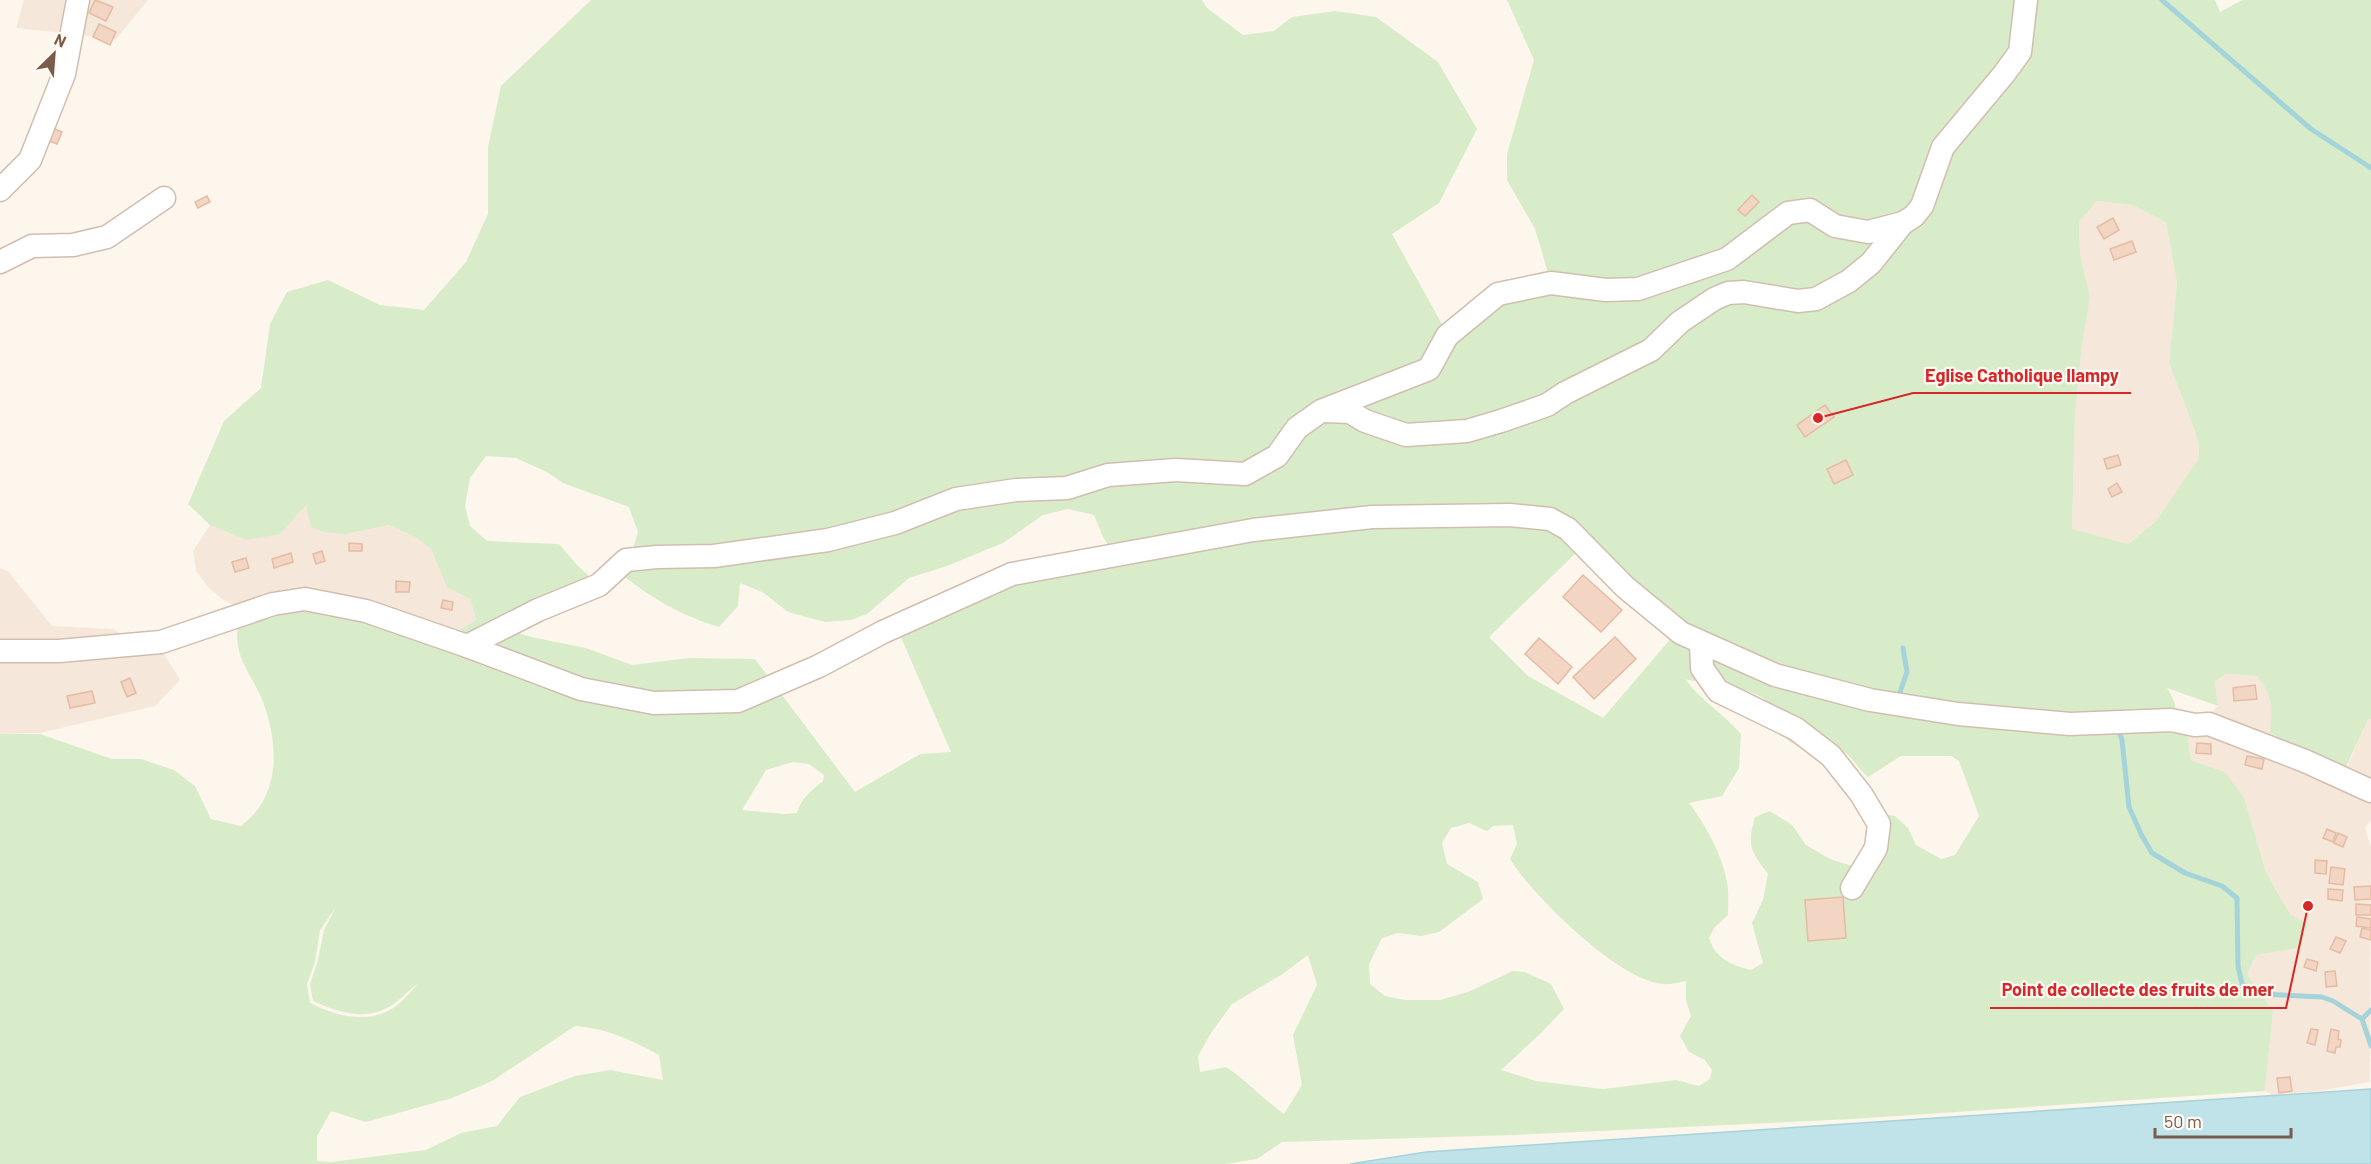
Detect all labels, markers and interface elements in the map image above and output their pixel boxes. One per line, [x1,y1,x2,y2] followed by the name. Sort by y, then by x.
[24,24,84,84] north arrow
[52,29,69,51] text: N
[1913,357,2131,393] callout: Eglise Catholique Ilampy
[1925,364,2119,386] text: Eglise Catholique Ilampy
[1990,972,2286,1008] callout: Point de collecte des fruits de mer
[2002,978,2274,1000] text: Point de collecte des fruits de mer
[2155,1101,2292,1139] scale bar
[2164,1110,2202,1132] text: 50 m

